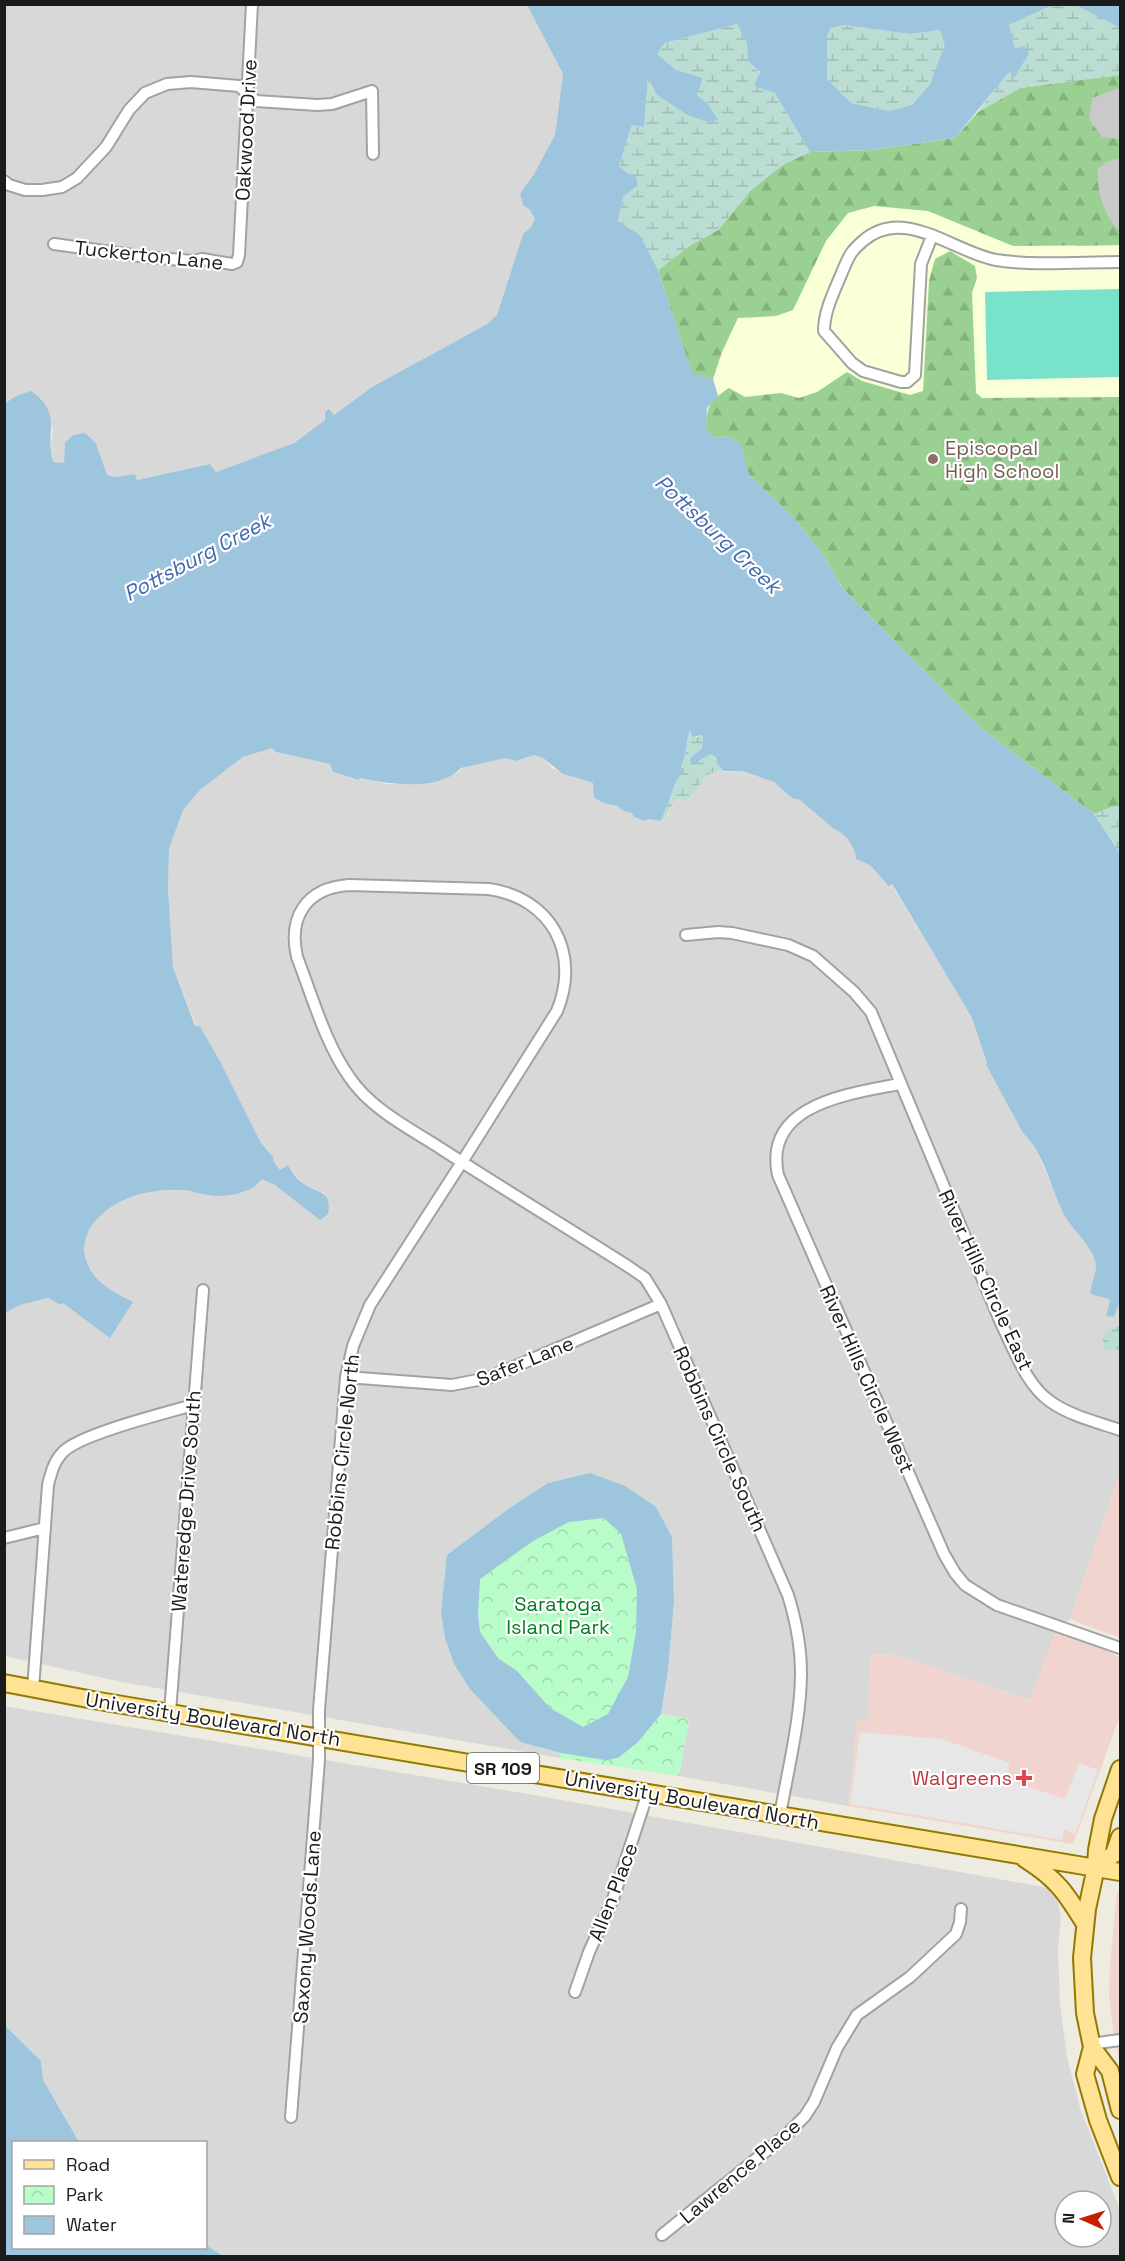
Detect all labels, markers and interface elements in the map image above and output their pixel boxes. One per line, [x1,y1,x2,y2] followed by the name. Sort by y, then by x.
[229,58,263,202] street label: Oakwood Drive
[73,234,225,276] street label: Tuckerton Lane
[945,435,1059,484] place label: Episcopal High School
[926,452,940,466] marker: Episcopal High School
[649,469,789,601] water label: Pottsburg Creek
[119,506,278,607] water label: Pottsburg Creek
[933,1185,1039,1375] street label: River Hills Circle East
[814,1281,920,1477] street label: River Hills Circle West
[473,1330,577,1392] street label: Safer Lane
[667,1342,773,1536] street label: Robbins Circle South
[319,1353,365,1551] street label: Robbins Circle North
[165,1389,207,1613] street label: Wateredge Drive South
[506,1591,610,1640] park label: Saratoga Island Park
[84,1686,342,1752] street label: University Boulevard North
[467,1753,539,1783] road number: SR 109
[563,1765,821,1835] street label: University Boulevard North
[912,1765,1012,1791] place label: Walgreens
[1017,1771,1031,1785] marker: Walgreens
[287,1829,327,2025] street label: Saxony Woods Lane
[582,1839,644,1945] street label: Allen Place
[674,2113,806,2229] street label: Lawrence Place
[12,2141,207,2249] legend
[66,2153,110,2176] text: Road
[66,2183,104,2206] text: Park
[1053,2189,1113,2249] north arrow
[1058,2212,1079,2224] text: N
[66,2213,117,2236] text: Water

